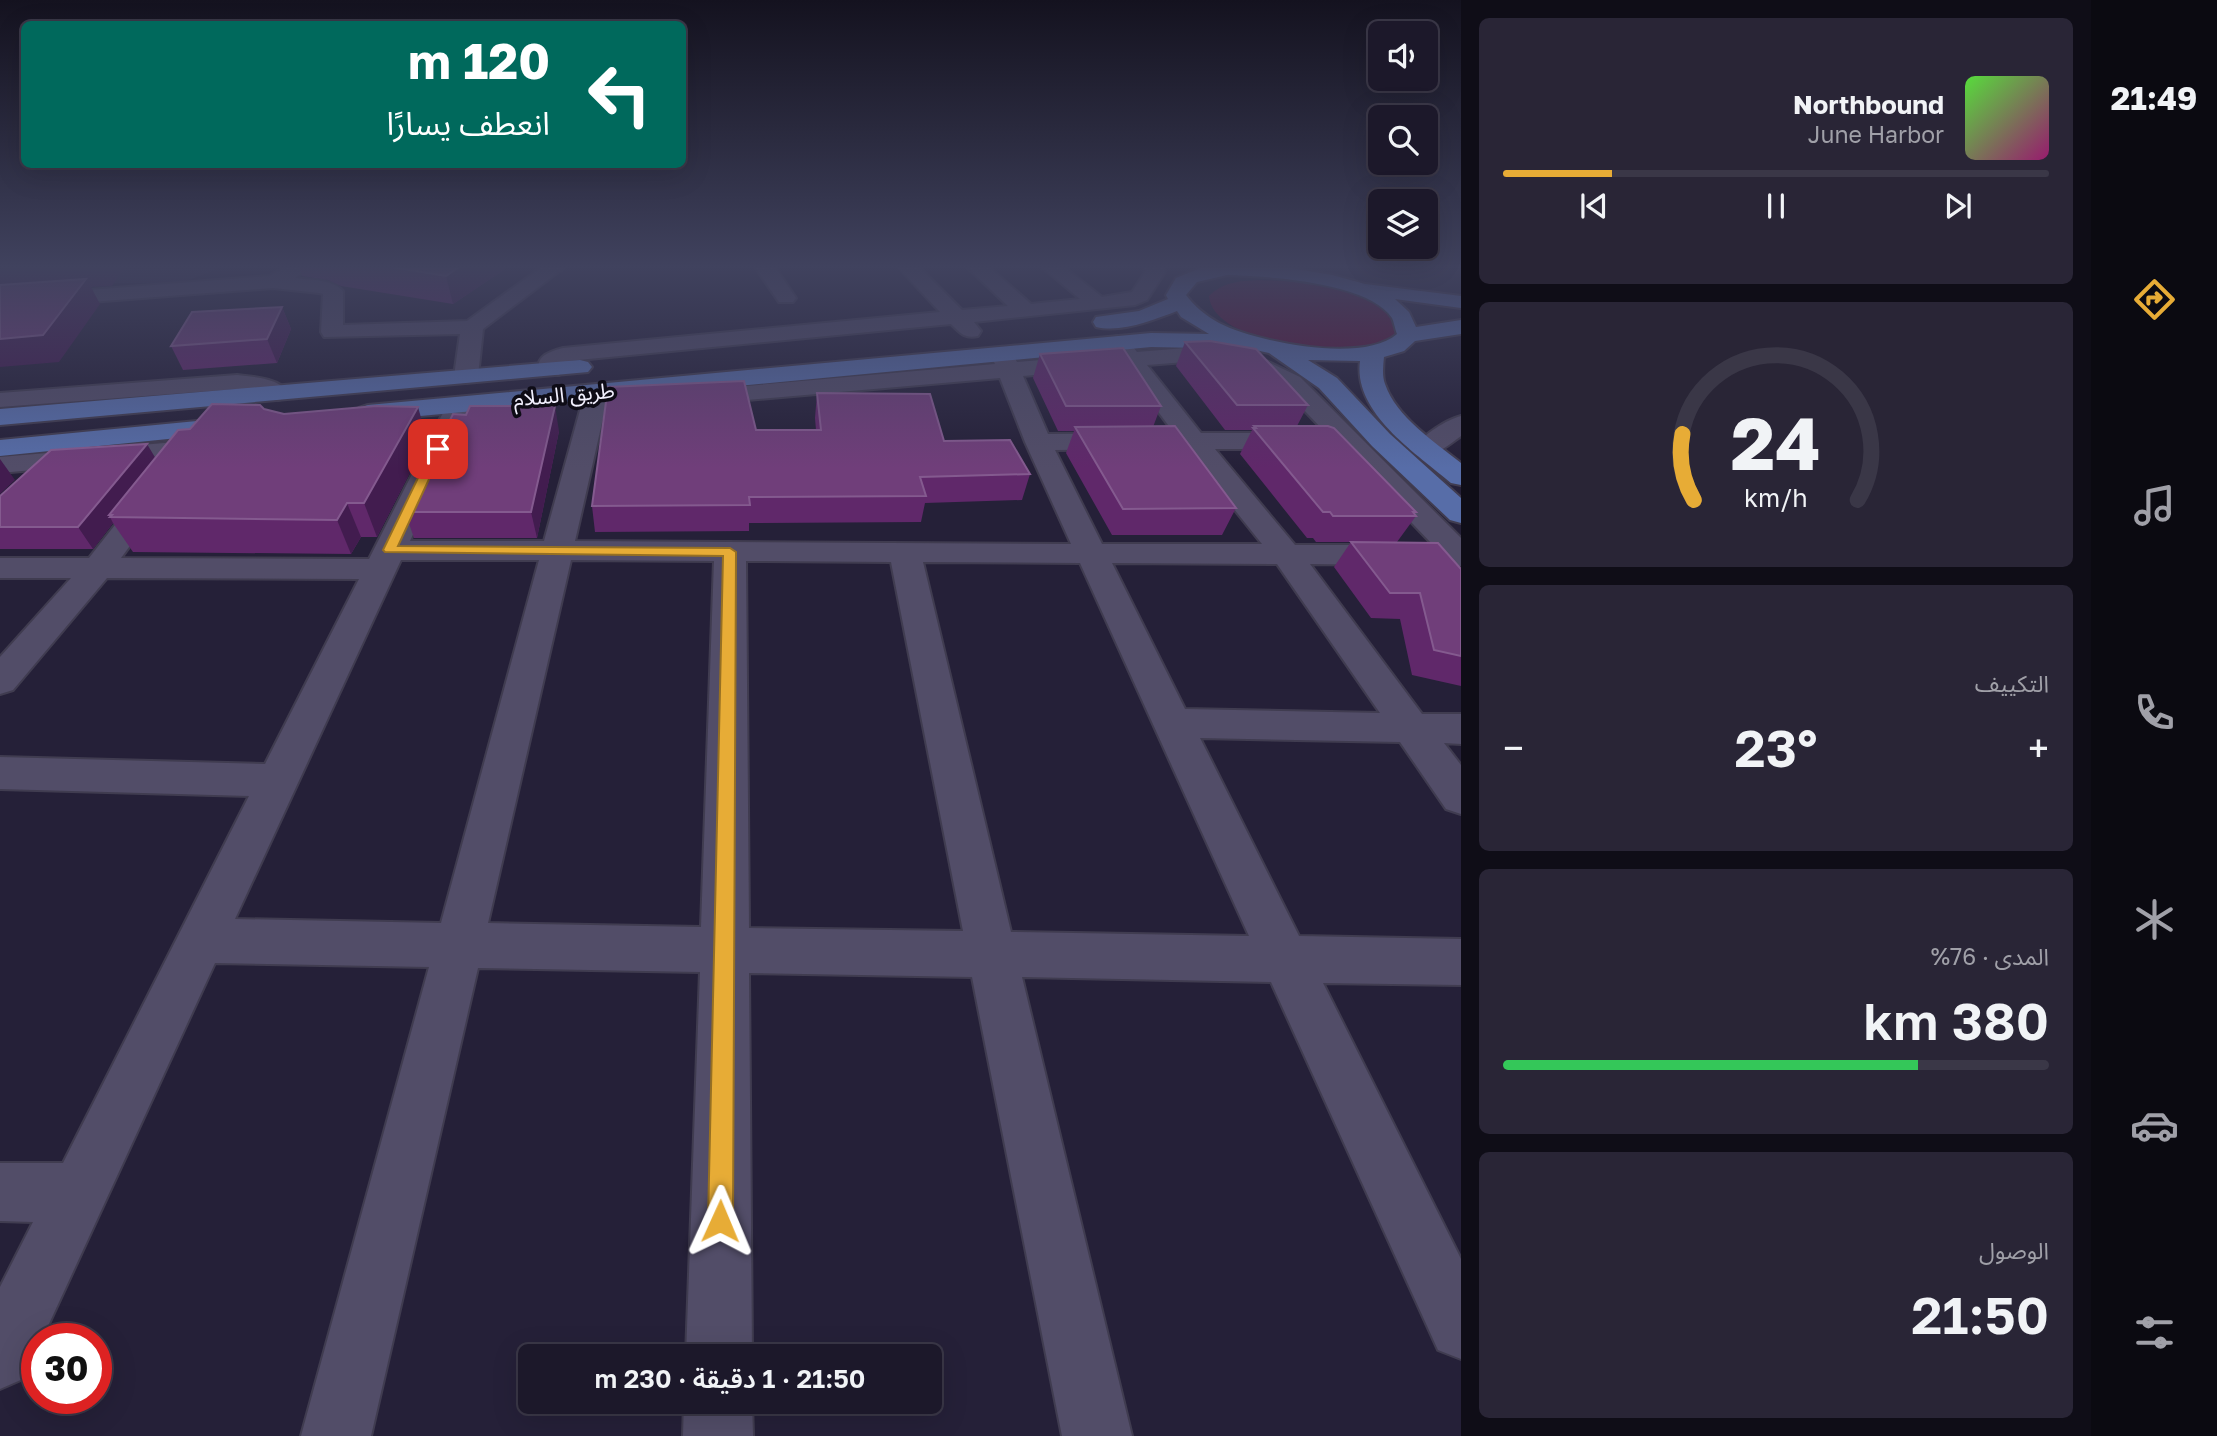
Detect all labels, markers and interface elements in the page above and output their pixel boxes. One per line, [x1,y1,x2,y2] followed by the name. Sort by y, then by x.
[1368,21,1438,259] map controls
[1368,21,1438,91] button: sound
[408,31,550,90] text: 120 m
[574,49,665,140] icon: left
[2111,79,2197,117] text: 21:49
[1793,89,1944,120] text: Northbound
[387,104,550,142] text: انعطف يسارًا
[1368,105,1438,175] button: search
[1808,120,1944,148] text: June Harbor
[1575,187,1613,225] icon: previous
[1757,187,1795,225] icon: pause
[1939,187,1977,225] icon: next
[1368,189,1438,259] button: layers
[2130,275,2179,324] icon: directions
[512,377,616,415] street label: طريق السلام
[1731,400,1821,487] text: 24
[408,419,468,479] pin
[419,430,457,468] icon: arrive
[2130,481,2179,530] icon: music
[1744,482,1808,513] text: km/h
[1975,669,2049,697] text: التكييف
[2130,688,2179,737] icon: phone
[1735,716,1817,778] text: 23°
[1503,725,1524,770] text: −
[2028,725,2049,770] text: +
[2130,895,2179,944] icon: climate
[1931,942,2049,970] text: المدى · 76%
[1863,989,2049,1051] text: 380 km
[2130,1101,2179,1150] icon: car
[683,1184,757,1258] position arrow
[1979,1236,2049,1264] text: الوصول
[1911,1283,2049,1345] text: 21:50
[2130,1308,2179,1357] icon: filters
[21,1323,112,1414] speed limit sign: 30
[595,1363,865,1394] text: 21:50 · 1 دقيقة · 230 m

